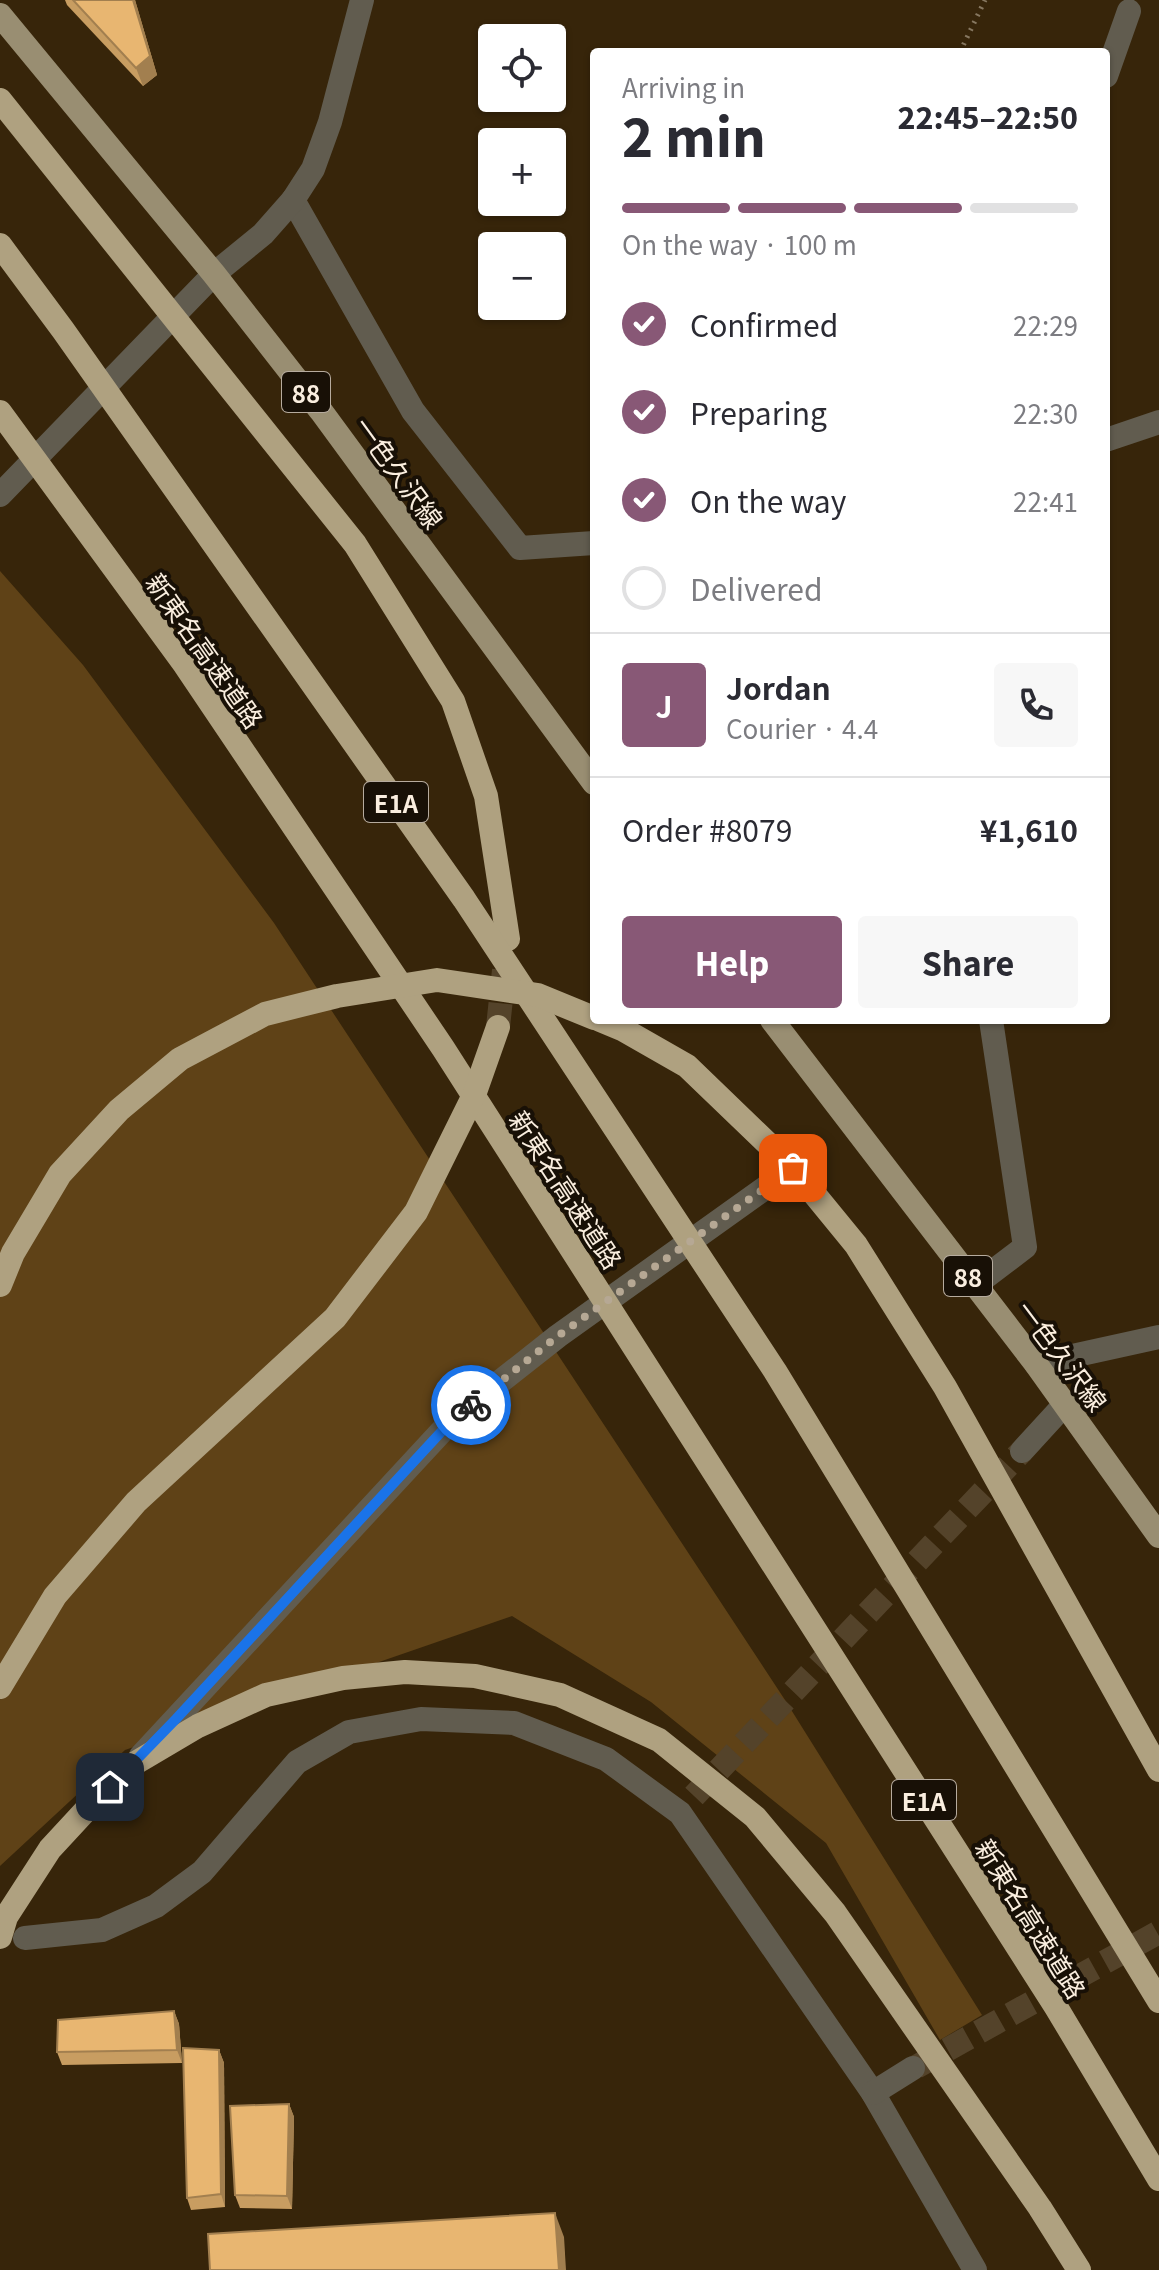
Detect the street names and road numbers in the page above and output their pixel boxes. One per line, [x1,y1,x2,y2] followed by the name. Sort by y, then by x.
[282,372,330,412] road number: 88
[347,409,453,535] street label: 一色久沢線
[139,565,273,735] street label: 新東名高速道路
[364,782,428,822] road number: E1A
[502,1103,632,1275] street label: 新東名高速道路
[944,1256,992,1296] road number: 88
[1009,1292,1117,1418] street label: 一色久沢線
[892,1780,956,1820] road number: E1A
[968,1831,1096,2005] street label: 新東名高速道路

